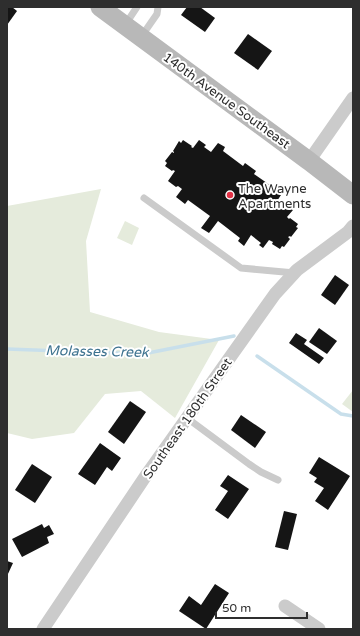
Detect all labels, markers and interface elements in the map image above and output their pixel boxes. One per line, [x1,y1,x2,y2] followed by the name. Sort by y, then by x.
[160,49,293,152] street label: 140th Avenue Southeast
[238,181,311,212] place label: The Wayne Apartments
[225,190,235,200] marker: The Wayne Apartments
[45,342,150,361] water label: Molasses Creek
[140,355,236,482] street label: Southeast 180th Street
[216,594,307,620] scale bar
[222,601,251,615] text: 50 m

